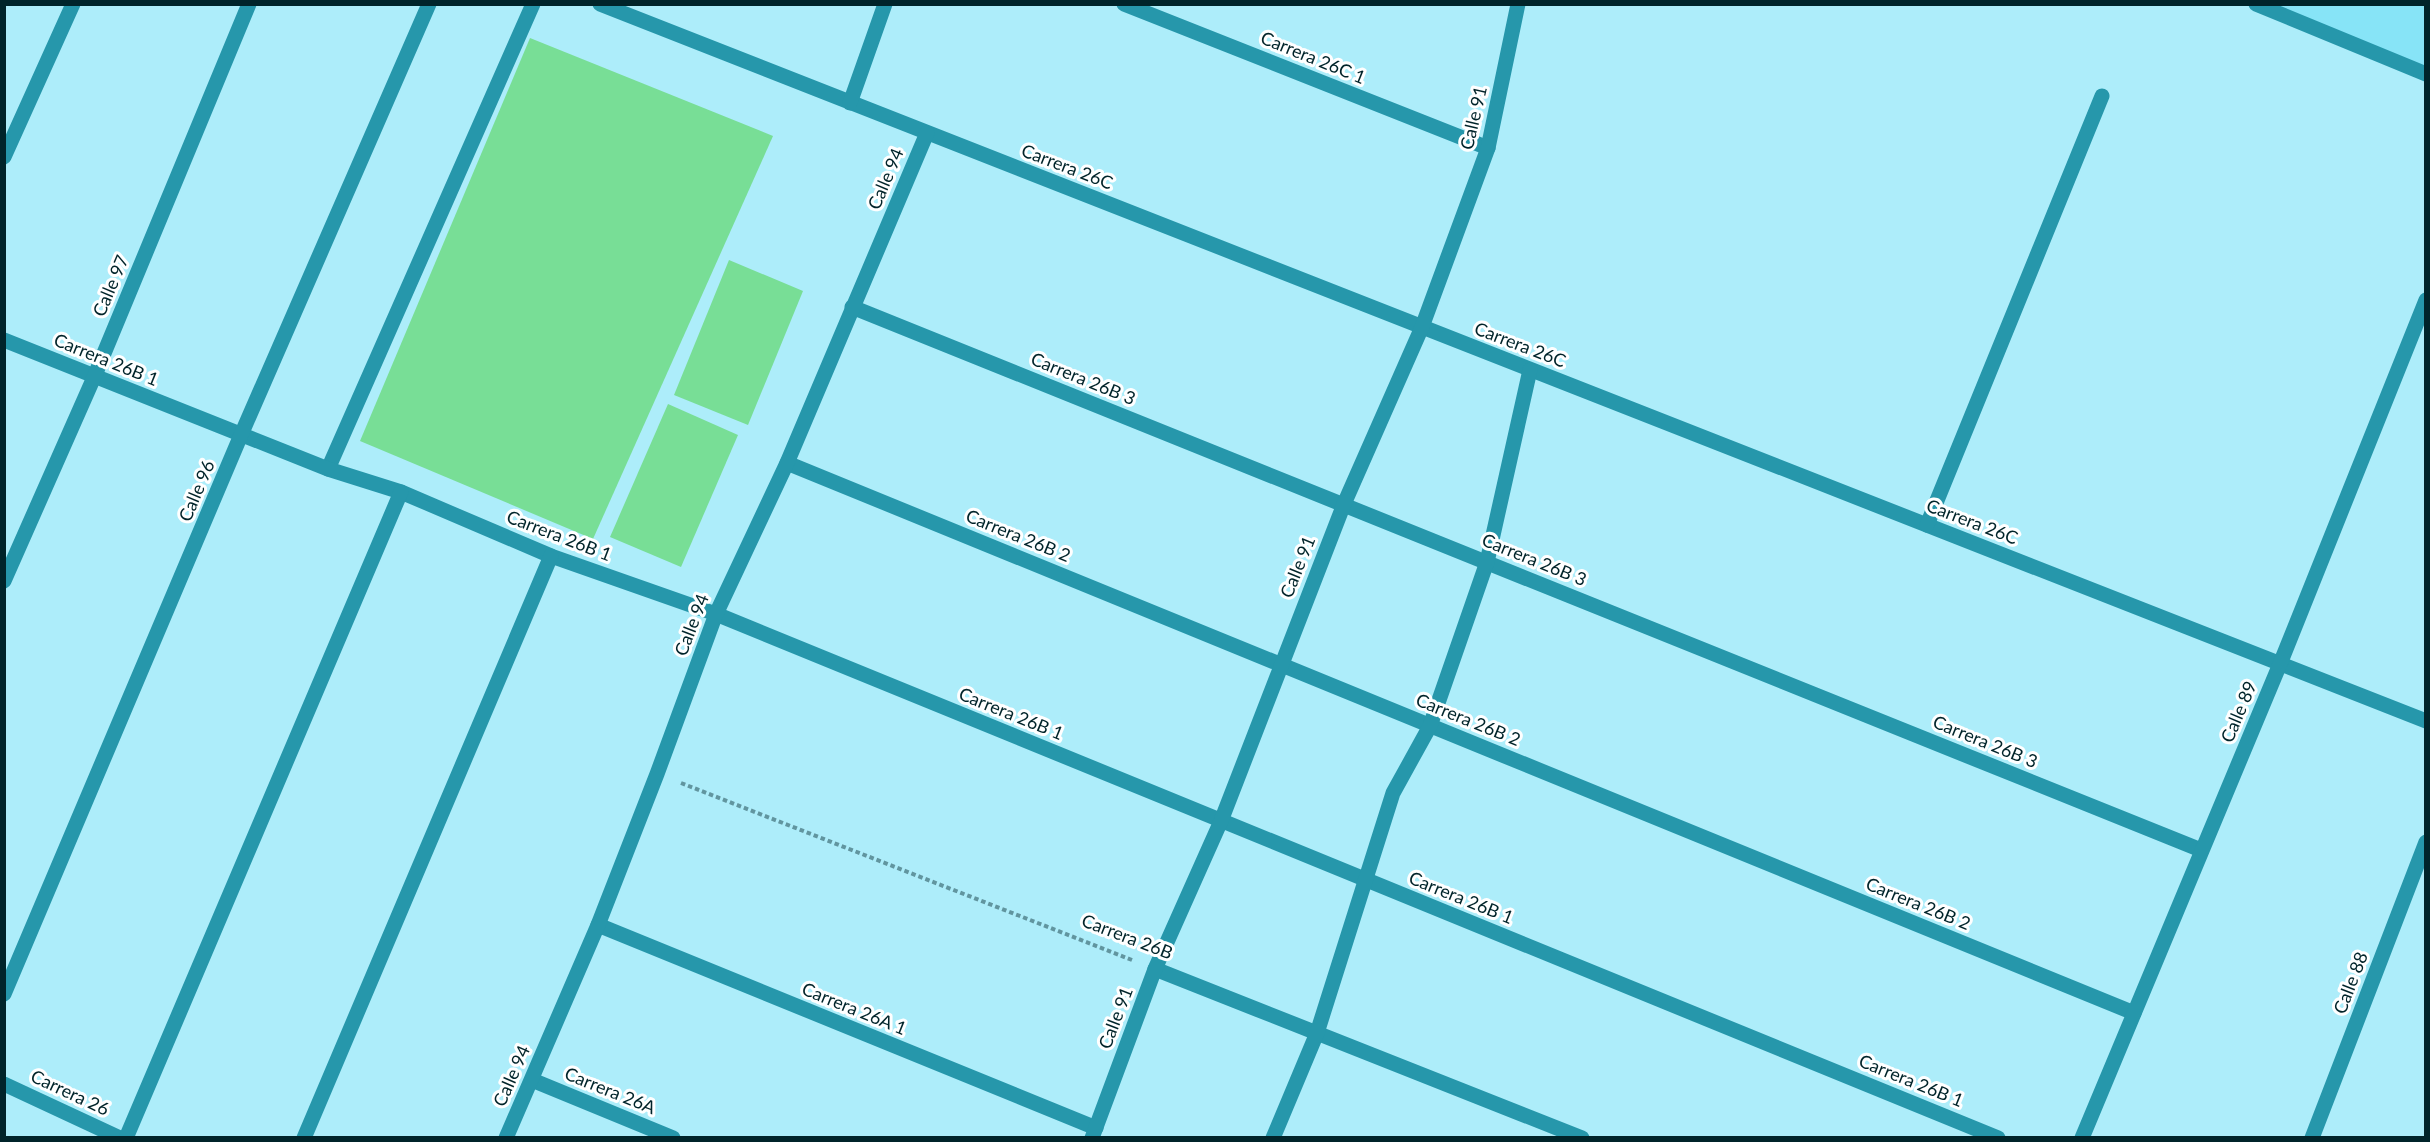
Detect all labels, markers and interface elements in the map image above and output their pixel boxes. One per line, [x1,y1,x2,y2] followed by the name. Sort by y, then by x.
[1258,26,1369,88] street label: Carrera 26C 1
[1455,84,1491,152] street label: Calle 91
[1019,139,1116,194] street label: Carrera 26C
[862,145,908,213] street label: Calle 94
[87,252,133,320] street label: Calle 97
[1472,317,1569,372] street label: Carrera 26C
[51,328,162,390] street label: Carrera 26B 1
[1028,347,1139,409] street label: Carrera 26B 3
[173,457,219,525] street label: Calle 96
[1924,494,2021,549] street label: Carrera 26C
[963,504,1074,566] street label: Carrera 26B 2
[504,505,615,565] street label: Carrera 26B 1
[1479,528,1590,590] street label: Carrera 26B 3
[1275,533,1319,601] street label: Calle 91
[669,591,713,659] street label: Calle 94
[2215,678,2261,746] street label: Calle 89
[956,682,1067,744] street label: Carrera 26B 1
[1413,688,1524,750] street label: Carrera 26B 2
[1930,710,2041,772] street label: Carrera 26B 3
[1406,866,1517,928] street label: Carrera 26B 1
[1863,872,1974,934] street label: Carrera 26B 2
[1079,909,1176,963] street label: Carrera 26B
[2328,949,2372,1017] street label: Calle 88
[799,977,910,1039] street label: Carrera 26A 1
[1093,984,1137,1052] street label: Calle 91
[488,1042,534,1110] street label: Calle 94
[1856,1049,1967,1111] street label: Carrera 26B 1
[562,1062,660,1119] street label: Carrera 26A
[28,1064,113,1120] street label: Carrera 26

